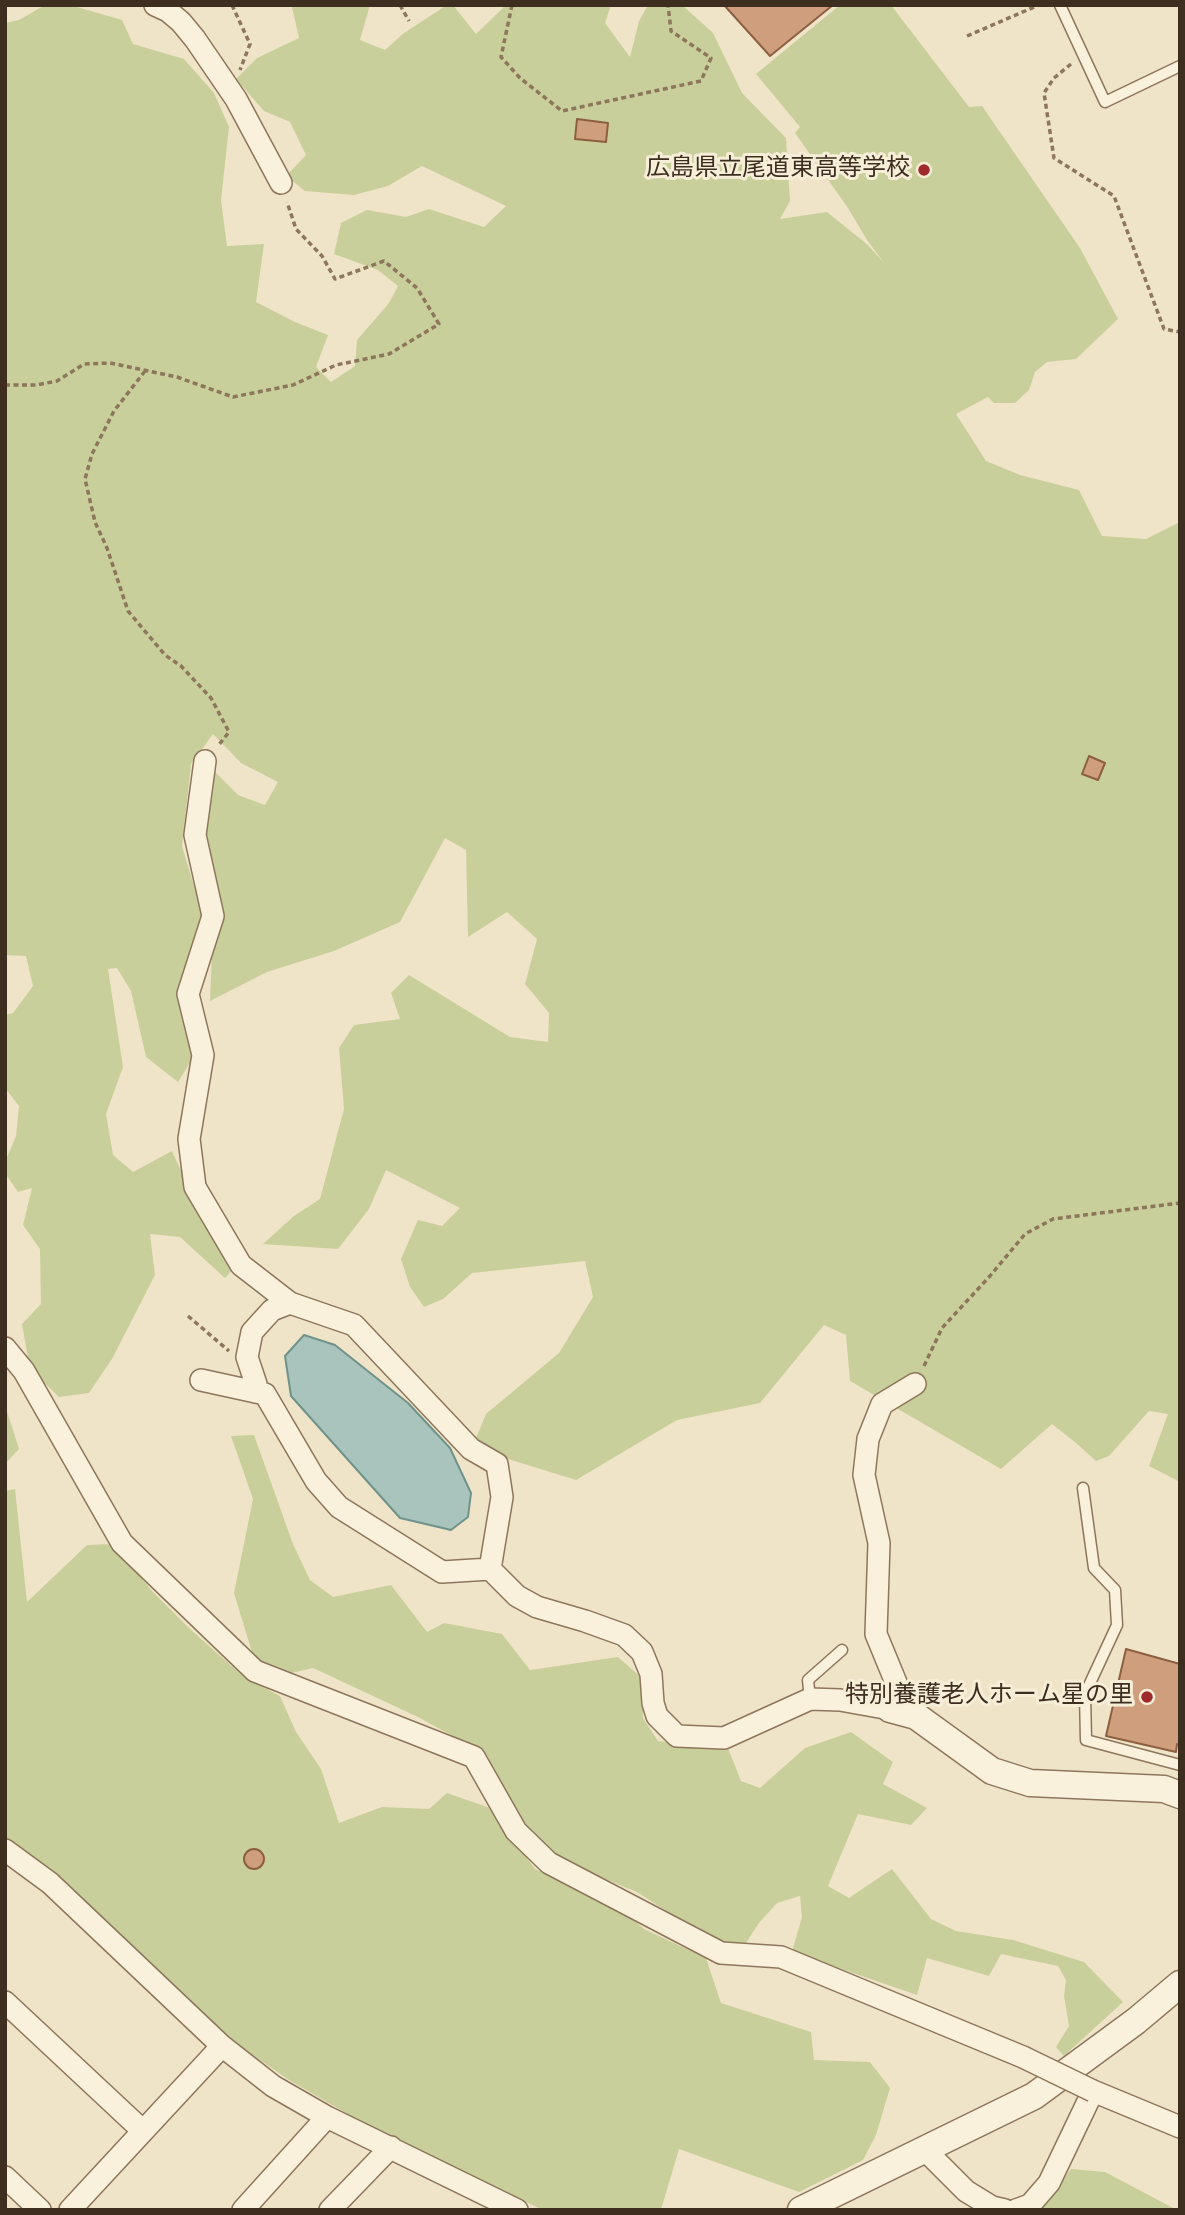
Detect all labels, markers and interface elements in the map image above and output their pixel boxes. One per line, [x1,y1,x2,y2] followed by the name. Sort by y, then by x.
[646,156,910,184] place label: 広島県立尾道東高等学校
[916,162,932,178] marker: 広島県立尾道東高等学校
[845,1683,1133,1711] place label: 特別養護老人ホーム星の里
[1139,1689,1155,1705] marker: 特別養護老人ホーム星の里

